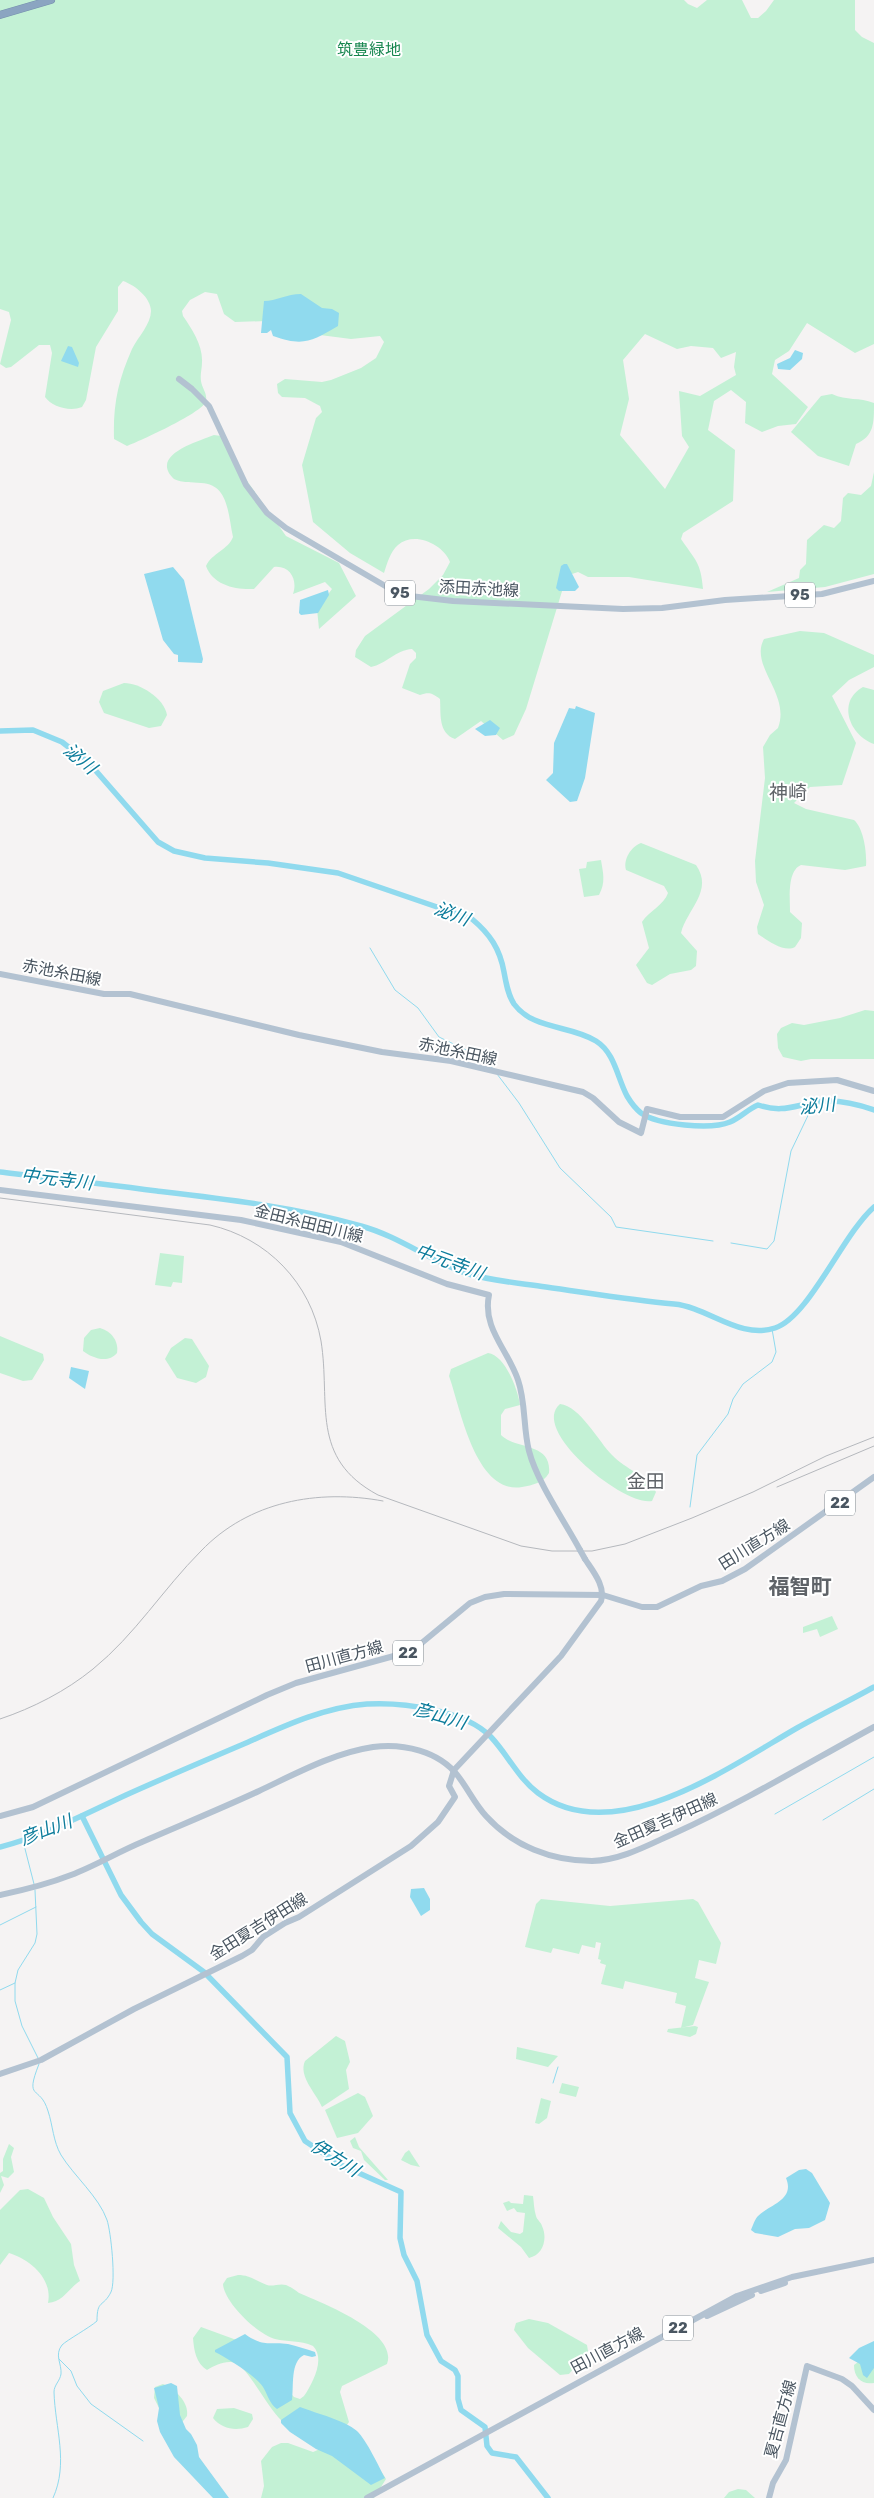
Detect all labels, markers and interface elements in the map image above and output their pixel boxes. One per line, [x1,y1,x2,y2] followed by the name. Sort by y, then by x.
[337,40,401,59] park label: 筑豊緑地
[439,577,519,600] street label: 添田赤池線
[385,580,415,606] road number: 95
[785,582,815,608] road number: 95
[59,739,102,780] water label: 泌川
[769,781,807,804] district label: 神崎
[431,897,475,931] water label: 泌川
[21,956,103,989] street label: 赤池糸田線
[417,1034,499,1069] street label: 赤池糸田線
[798,1093,838,1119] water label: 泌川
[20,1164,96,1195] water label: 中元寺川
[252,1201,366,1246] street label: 金田糸田田川線
[412,1239,489,1285] water label: 中元寺川
[627,1470,665,1493] district label: 金田
[825,1490,855,1516] road number: 22
[715,1515,793,1574] street label: 田川直方線
[769,1574,832,1599] district label: 福智町
[303,1637,385,1676] street label: 田川直方線
[393,1640,423,1666] road number: 22
[411,1698,471,1735] water label: 彦山川
[610,1789,720,1852] street label: 金田夏吉伊田線
[17,1809,77,1850] water label: 彦山川
[206,1889,311,1964] street label: 金田夏吉伊田線
[306,2134,365,2183] water label: 伊方川
[663,2316,693,2340] road number: 22
[567,2323,647,2378] street label: 田川直方線
[761,2378,800,2460] street label: 夏吉直方線

